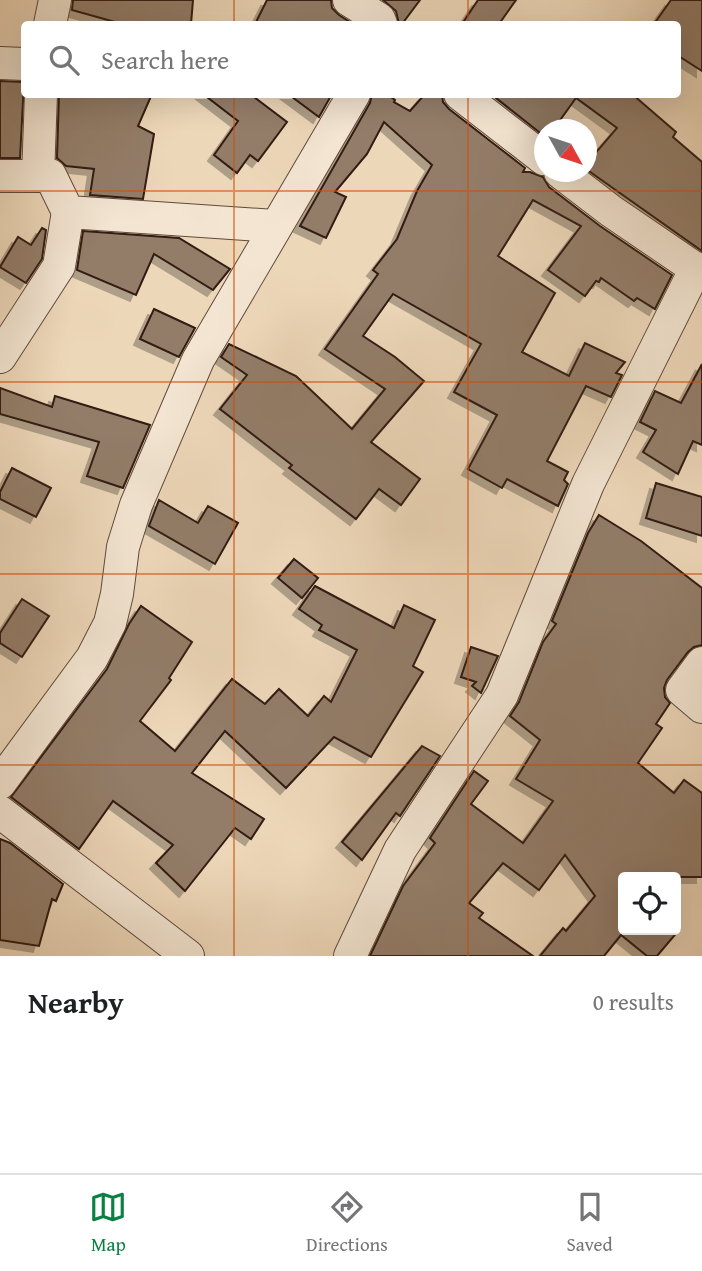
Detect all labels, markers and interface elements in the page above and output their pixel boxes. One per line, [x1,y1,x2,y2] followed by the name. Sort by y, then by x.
[21,21,681,98] search box
[101,40,229,79] text: Search here
[45,41,83,79] icon: search
[534,119,597,182] north arrow
[618,872,681,935] map controls
[618,872,681,935] button: locate
[28,980,124,1024] text: Nearby
[593,985,674,1018] text: 0 results
[89,1188,127,1258] tab: Map
[306,1188,388,1258] tab: Directions
[567,1188,613,1258] tab: Saved

